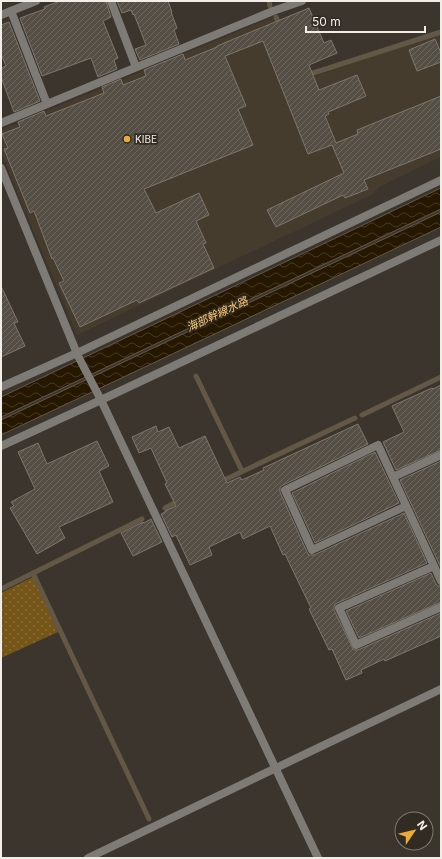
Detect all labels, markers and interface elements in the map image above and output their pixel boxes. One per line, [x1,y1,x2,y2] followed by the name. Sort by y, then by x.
[306,8,425,34] scale bar
[312,14,341,29] text: 50 m
[135,133,157,145] place label: KIBE
[122,134,132,144] marker: KIBE
[184,293,251,334] water label: 海部幹線水路
[394,811,434,851] north arrow
[414,818,430,833] text: N

